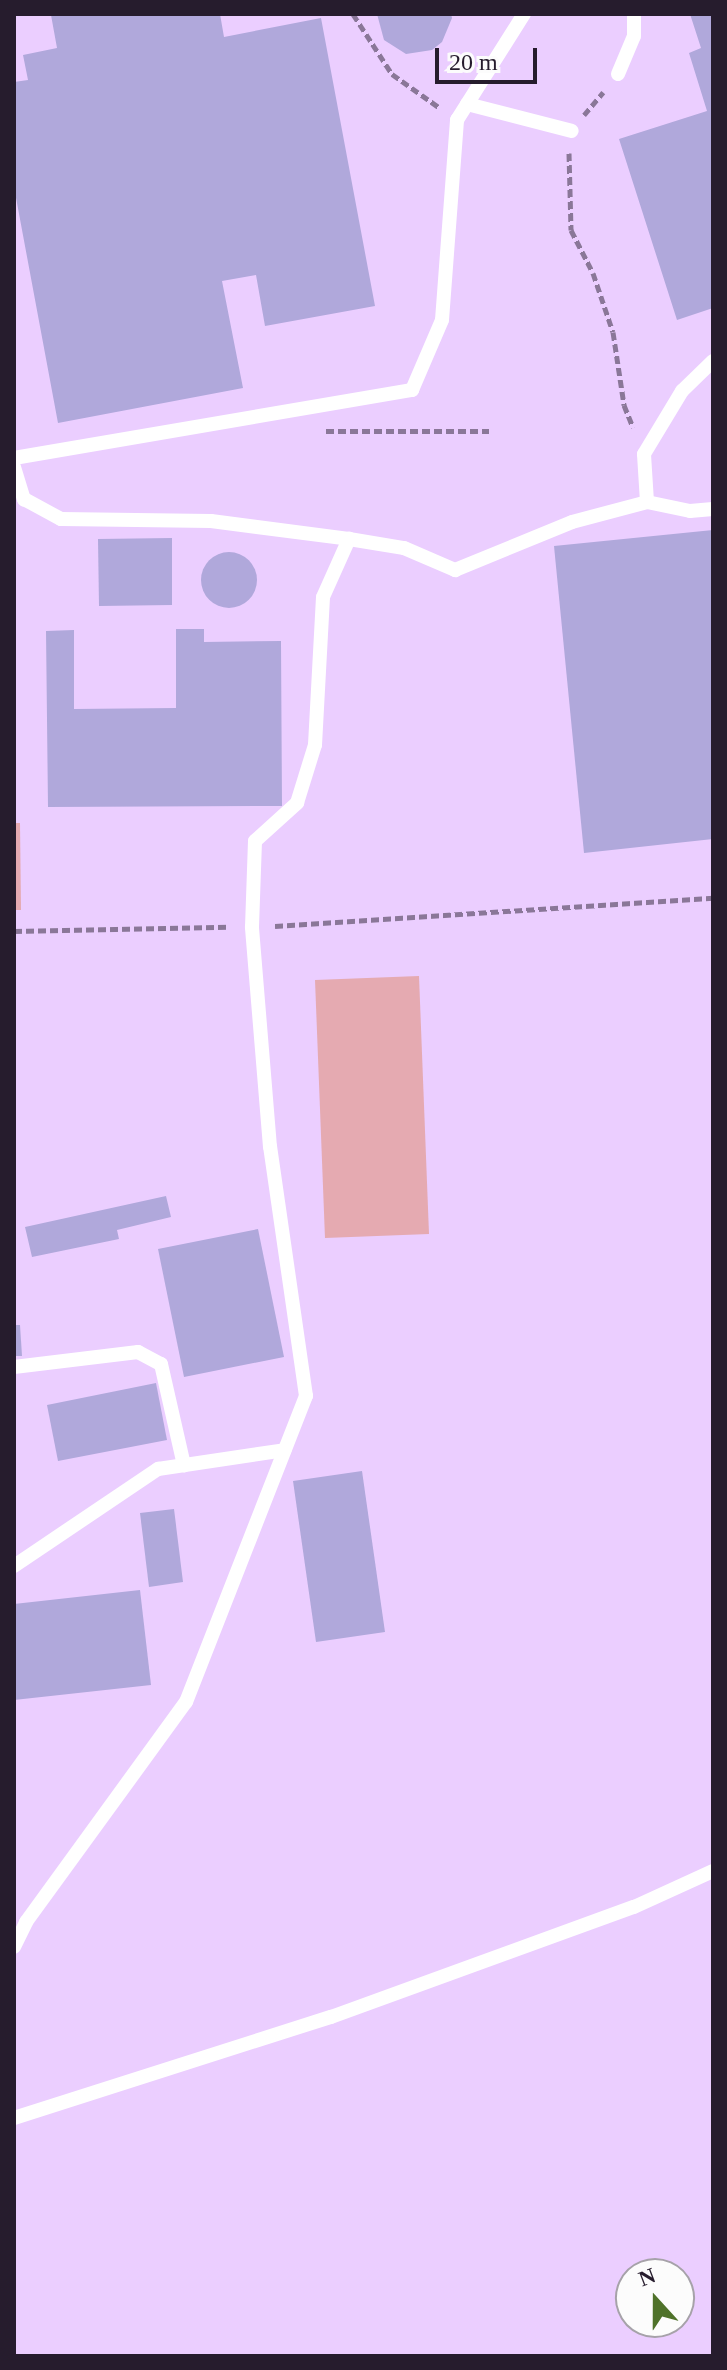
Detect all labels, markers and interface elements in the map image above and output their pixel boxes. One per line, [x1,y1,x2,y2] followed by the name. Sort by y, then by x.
[439,32,541,82] scale bar
[449,49,498,75] text: 20 m
[615,2258,695,2338] north arrow
[635,2262,659,2292] text: N

